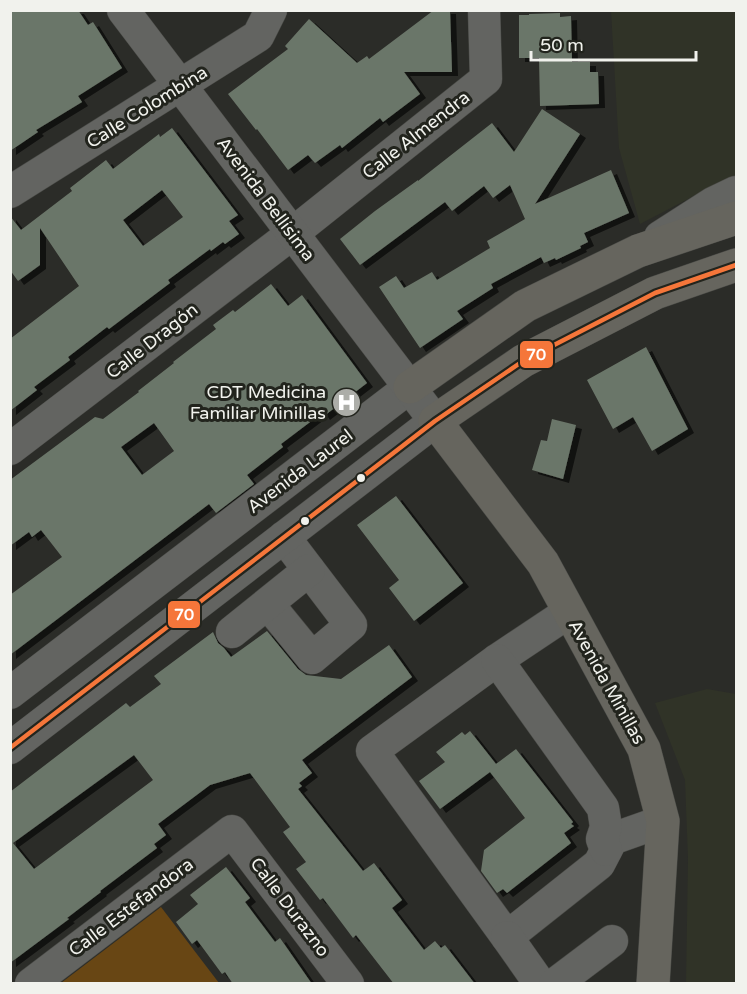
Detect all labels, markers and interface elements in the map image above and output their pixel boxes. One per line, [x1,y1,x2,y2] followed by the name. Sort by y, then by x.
[531,24,696,62] scale bar
[540,34,584,56] text: 50 m
[82,61,212,153] street label: Calle Colombina
[358,86,474,184] street label: Calle Almendra
[212,133,320,265] street label: Avenida Bellísima
[102,298,202,384] street label: Calle Dragón
[519,340,554,369] line badge: 70
[526,345,546,365] text: 70
[190,381,326,424] place label: CDT Medicina Familiar Minillas
[331,386,363,418] hospital icon: CDT Medicina Familiar Minillas
[243,424,357,518] street label: Avenida Laurel
[355,472,367,484] unlabelled marker
[299,515,311,527] unlabelled marker
[167,600,201,629] line badge: 70
[174,605,194,625] text: 70
[564,616,650,748] street label: Avenida Minillas
[64,853,198,961] street label: Calle Estefandora
[246,853,335,961] street label: Calle Durazno

